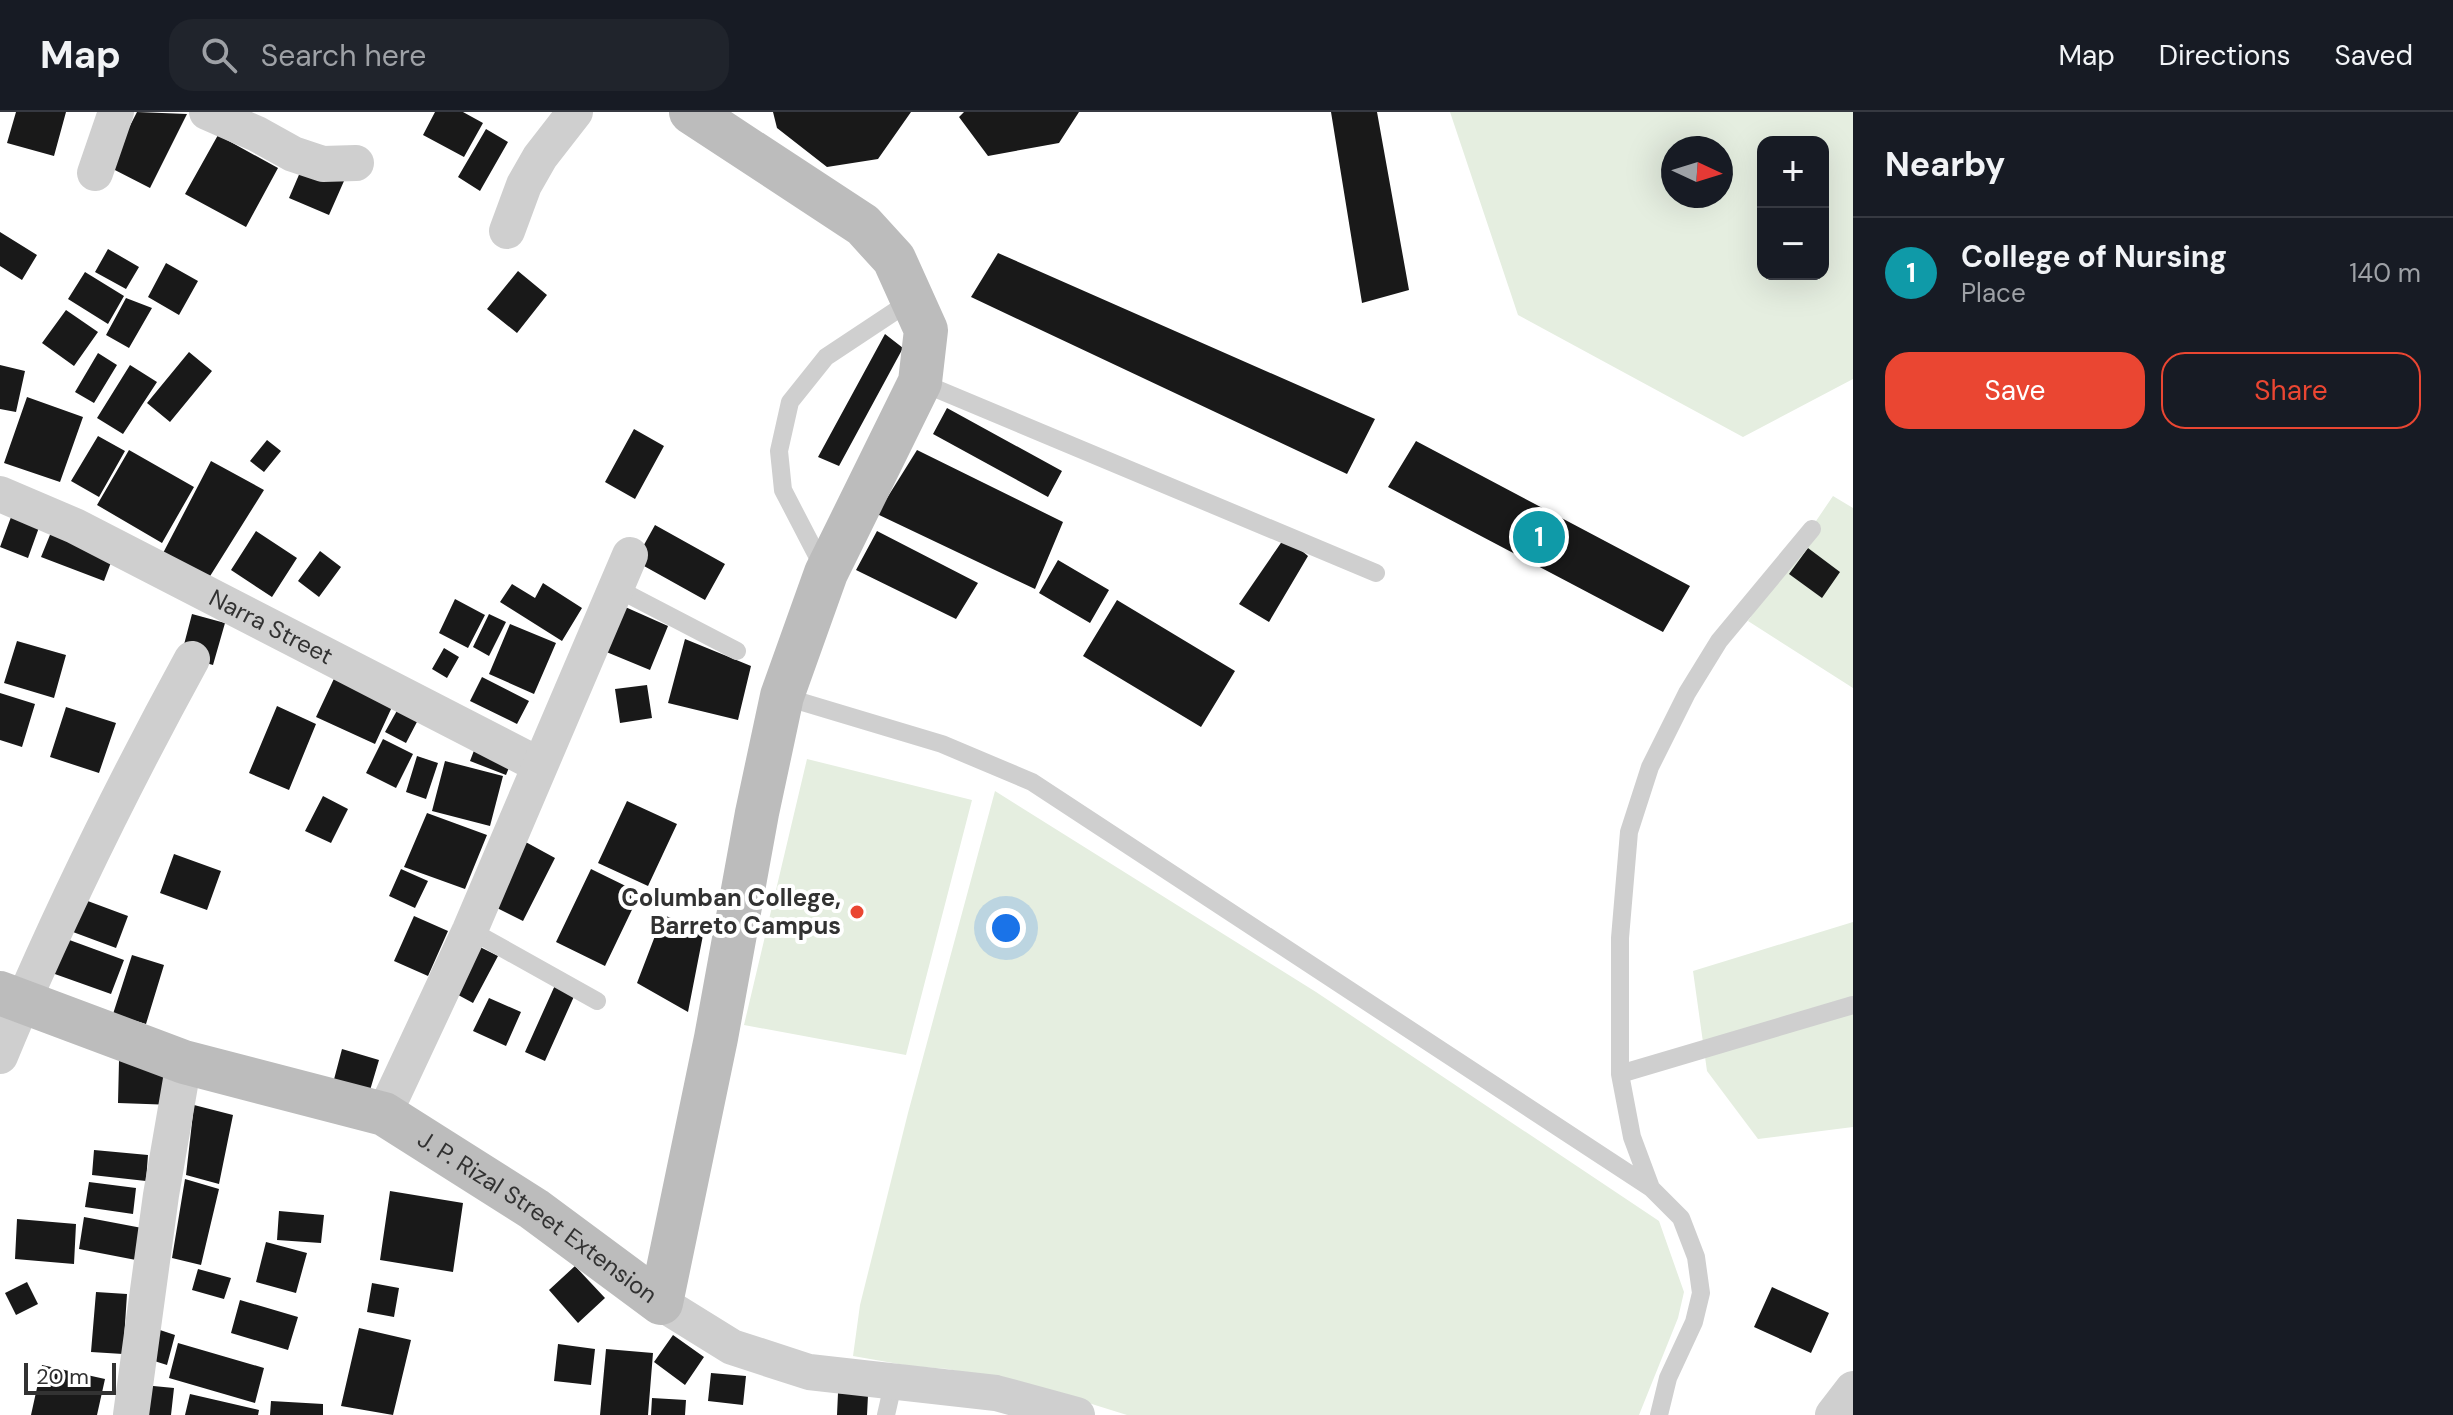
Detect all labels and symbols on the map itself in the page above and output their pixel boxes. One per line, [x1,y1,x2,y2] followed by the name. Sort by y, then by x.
[1661,136,1733,208] north arrow
[1513,507,1565,567] pin: 1
[204,582,338,671] street label: Narra Street
[621,882,841,941] place label: Columban College, Barreto Campus
[848,903,866,921] marker: Columban College, Barreto Campus
[986,908,1026,948] your location
[412,1123,664,1310] street label: J. P. Rizal Street Extension
[24,1359,116,1395] scale bar

